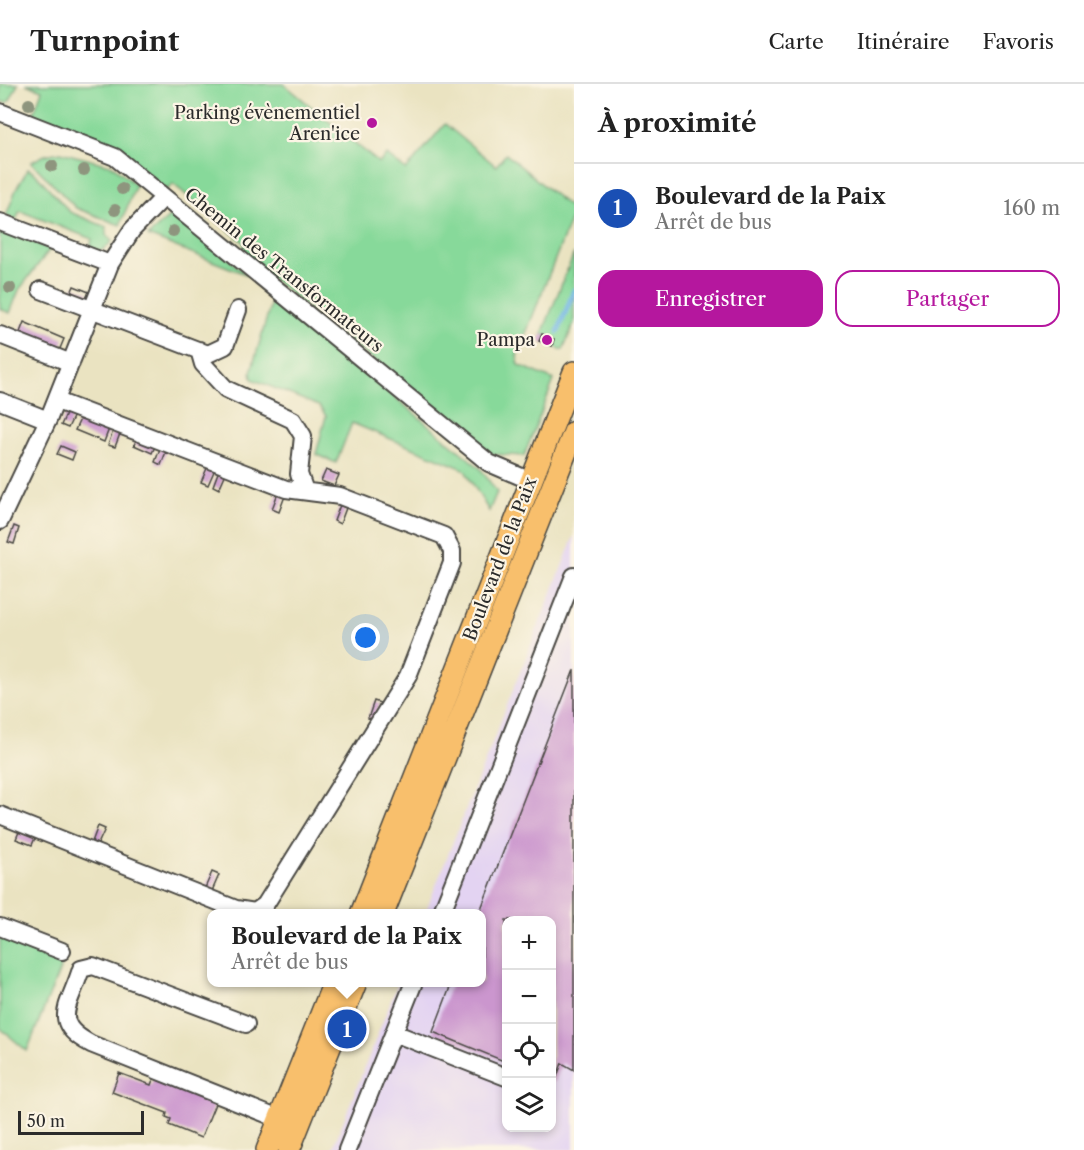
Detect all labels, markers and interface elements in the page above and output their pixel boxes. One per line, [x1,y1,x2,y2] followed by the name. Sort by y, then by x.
[30,24,179,58] text: Turnpoint
[768,29,824,54] text: Carte
[857,29,950,54] text: Itinéraire
[983,29,1054,54] text: Favoris
[174,102,360,145] place label: Parking évènementiel Aren'ice
[598,107,757,139] text: À proximité
[365,116,379,130] marker: Parking évènementiel Aren'ice
[180,183,388,357] street label: Chemin des Transformateurs
[655,183,885,210] text: Boulevard de la Paix
[613,196,622,220] text: 1
[1003,196,1060,220] text: 160 m
[655,210,772,234] text: Arrêt de bus
[598,270,823,327] button: Enregistrer
[835,270,1060,327] button: Partager
[477,329,535,351] place label: Pampa
[540,333,554,347] marker: Pampa
[459,473,542,644] street label: Boulevard de la Paix
[351,623,380,652] your location
[207,909,486,987] popup
[502,916,556,1132] map controls
[502,916,556,970] button: +
[231,923,462,950] text: Boulevard de la Paix
[231,950,348,974] text: Arrêt de bus
[502,970,556,1024] button: −
[328,1006,366,1052] pin: 1
[502,1024,556,1078] button: locate
[502,1078,556,1132] button: layers
[18,1108,144,1136] scale bar
[27,1111,65,1131] text: 50 m

